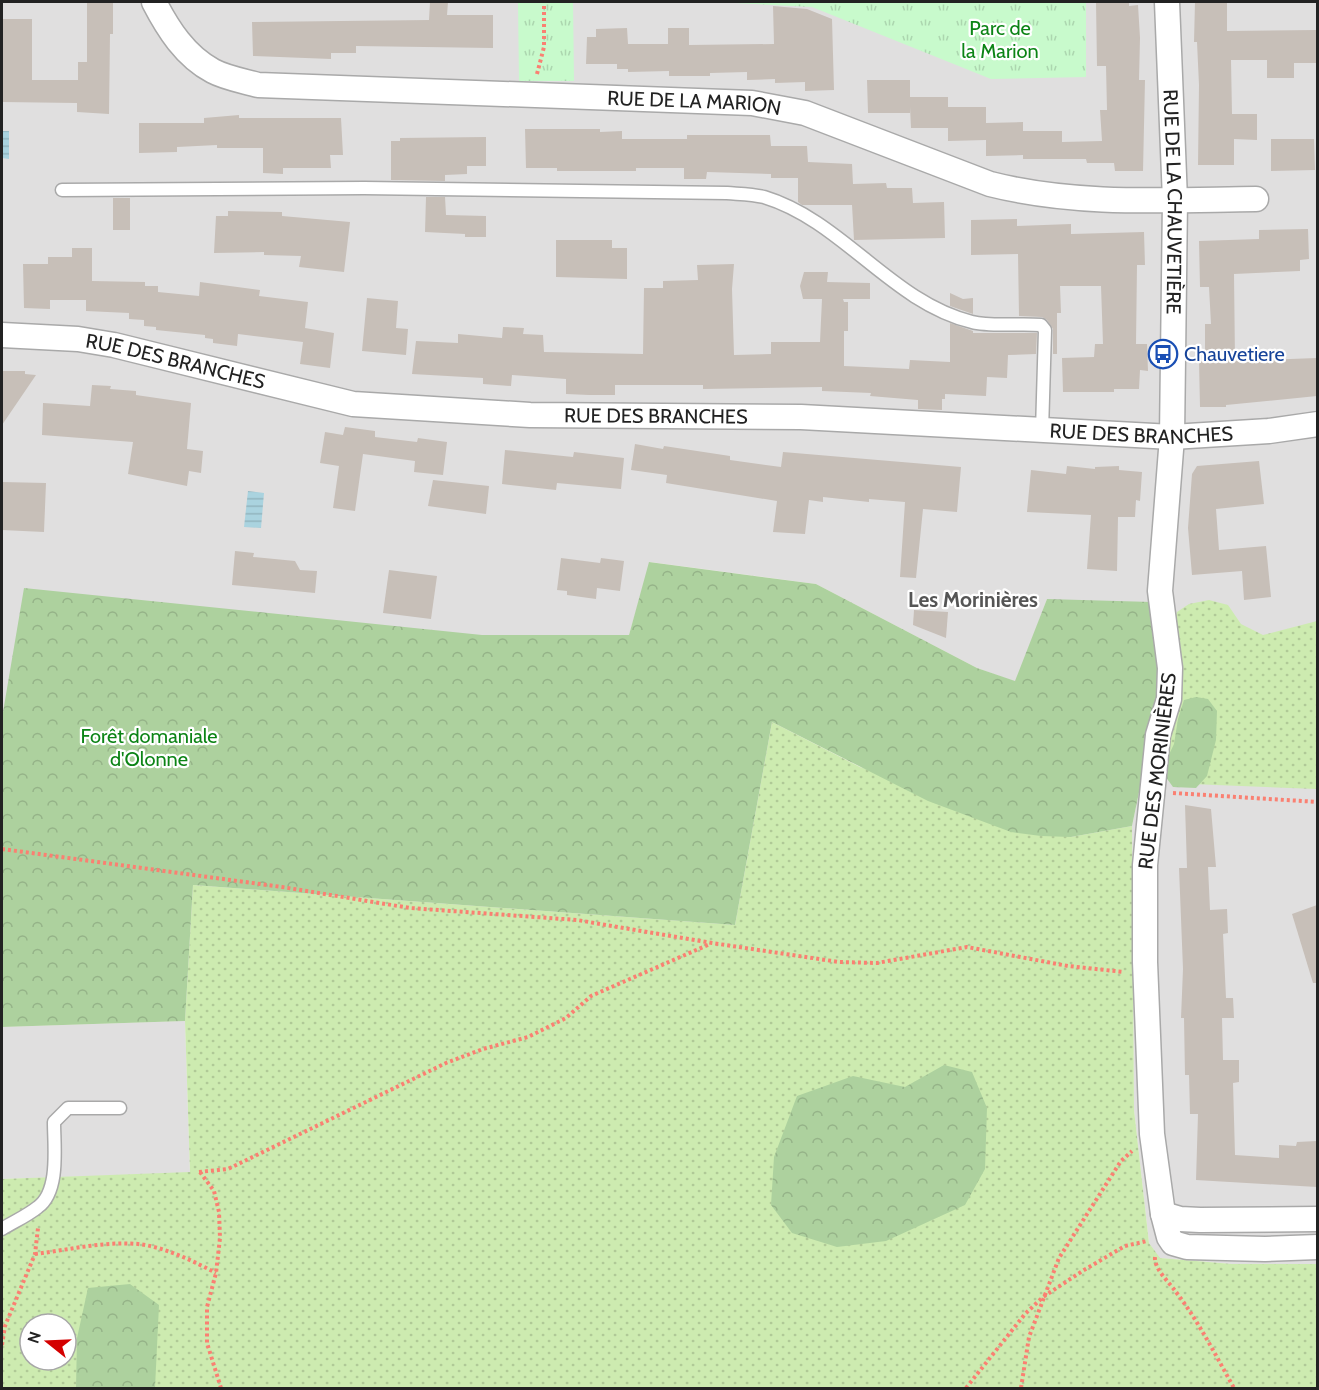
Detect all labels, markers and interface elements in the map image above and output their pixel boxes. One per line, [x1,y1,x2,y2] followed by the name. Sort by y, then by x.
[961,16,1039,63] park label: Parc de la Marion
[607,86,783,120] street label: RUE DE LA MARION
[1159,89,1187,315] street label: RUE DE LA CHAUVETIÈRE
[84,328,268,394] street label: RUE DES BRANCHES
[1147,338,1179,370] bus stop icon: Chauvetiere
[1184,342,1285,366] place label: Chauvetiere
[564,403,748,429] street label: RUE DES BRANCHES
[1049,418,1234,449] street label: RUE DES BRANCHES
[908,587,1038,612] district label: Les Morinières
[1133,671,1181,871] street label: RUE DES MORINIÈRES
[80,724,218,771] park label: Forêt domaniale d'Olonne
[18,1312,78,1372] north arrow
[23,1329,45,1346] text: N

